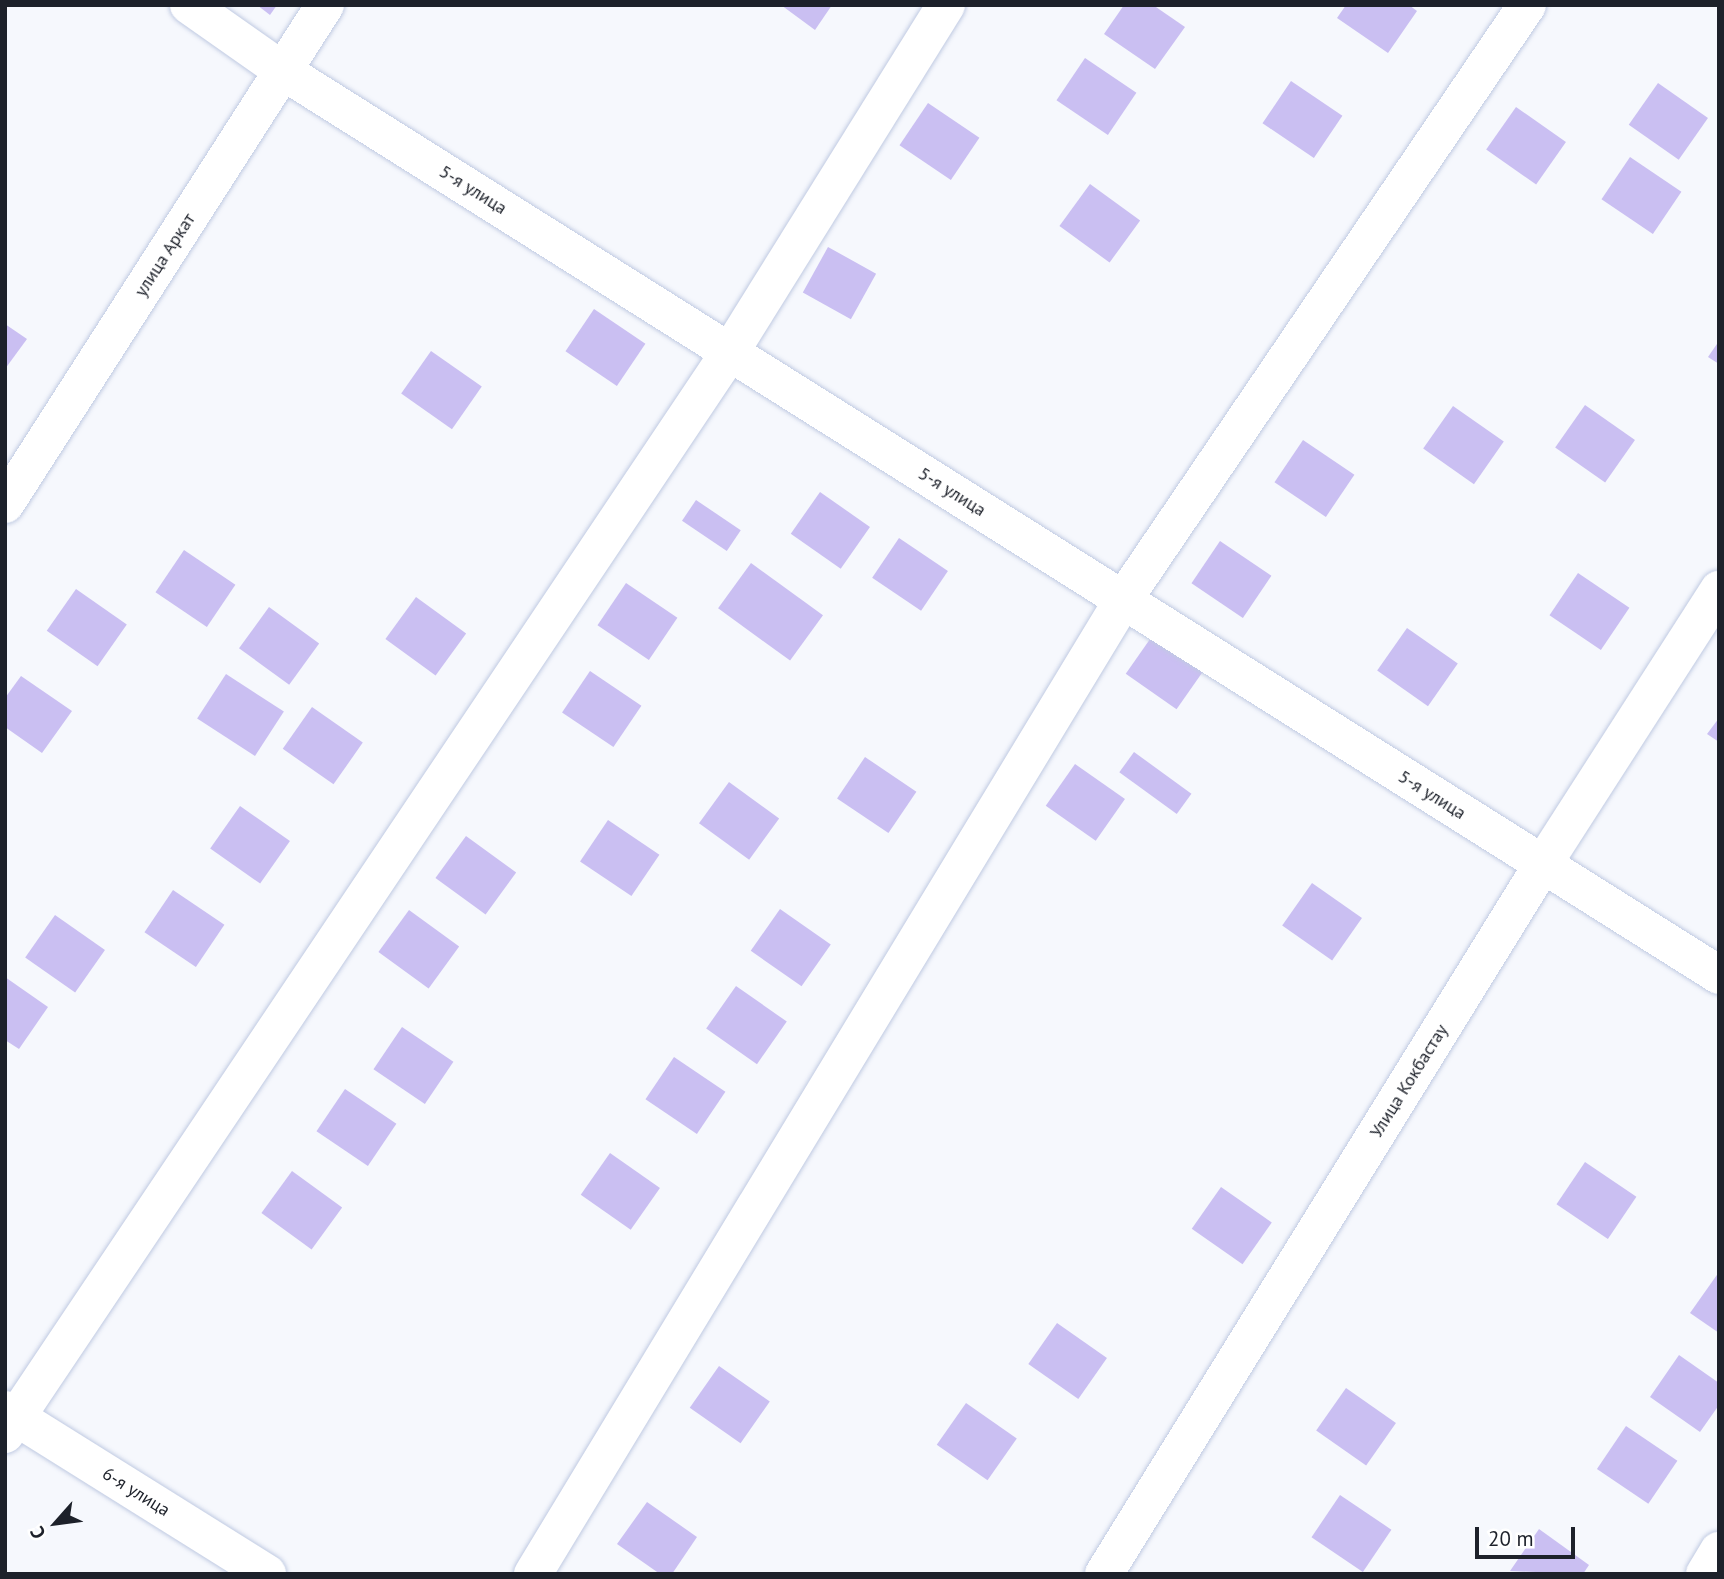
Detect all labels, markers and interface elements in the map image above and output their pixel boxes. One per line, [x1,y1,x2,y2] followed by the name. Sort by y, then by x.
[435,161,511,219] street label: 5-я улица
[130,209,200,301] street label: улица Аркат
[914,463,990,521] street label: 5-я улица
[1394,766,1470,824] street label: 5-я улица
[1365,1020,1453,1142] street label: Улица Кокбастау
[98,1463,174,1521] street label: 6-я улица
[21,1488,91,1558] north arrow
[1479,1512,1579,1556] scale bar
[24,1523,51,1543] text: С
[1488,1525,1534,1552] text: 20 m

